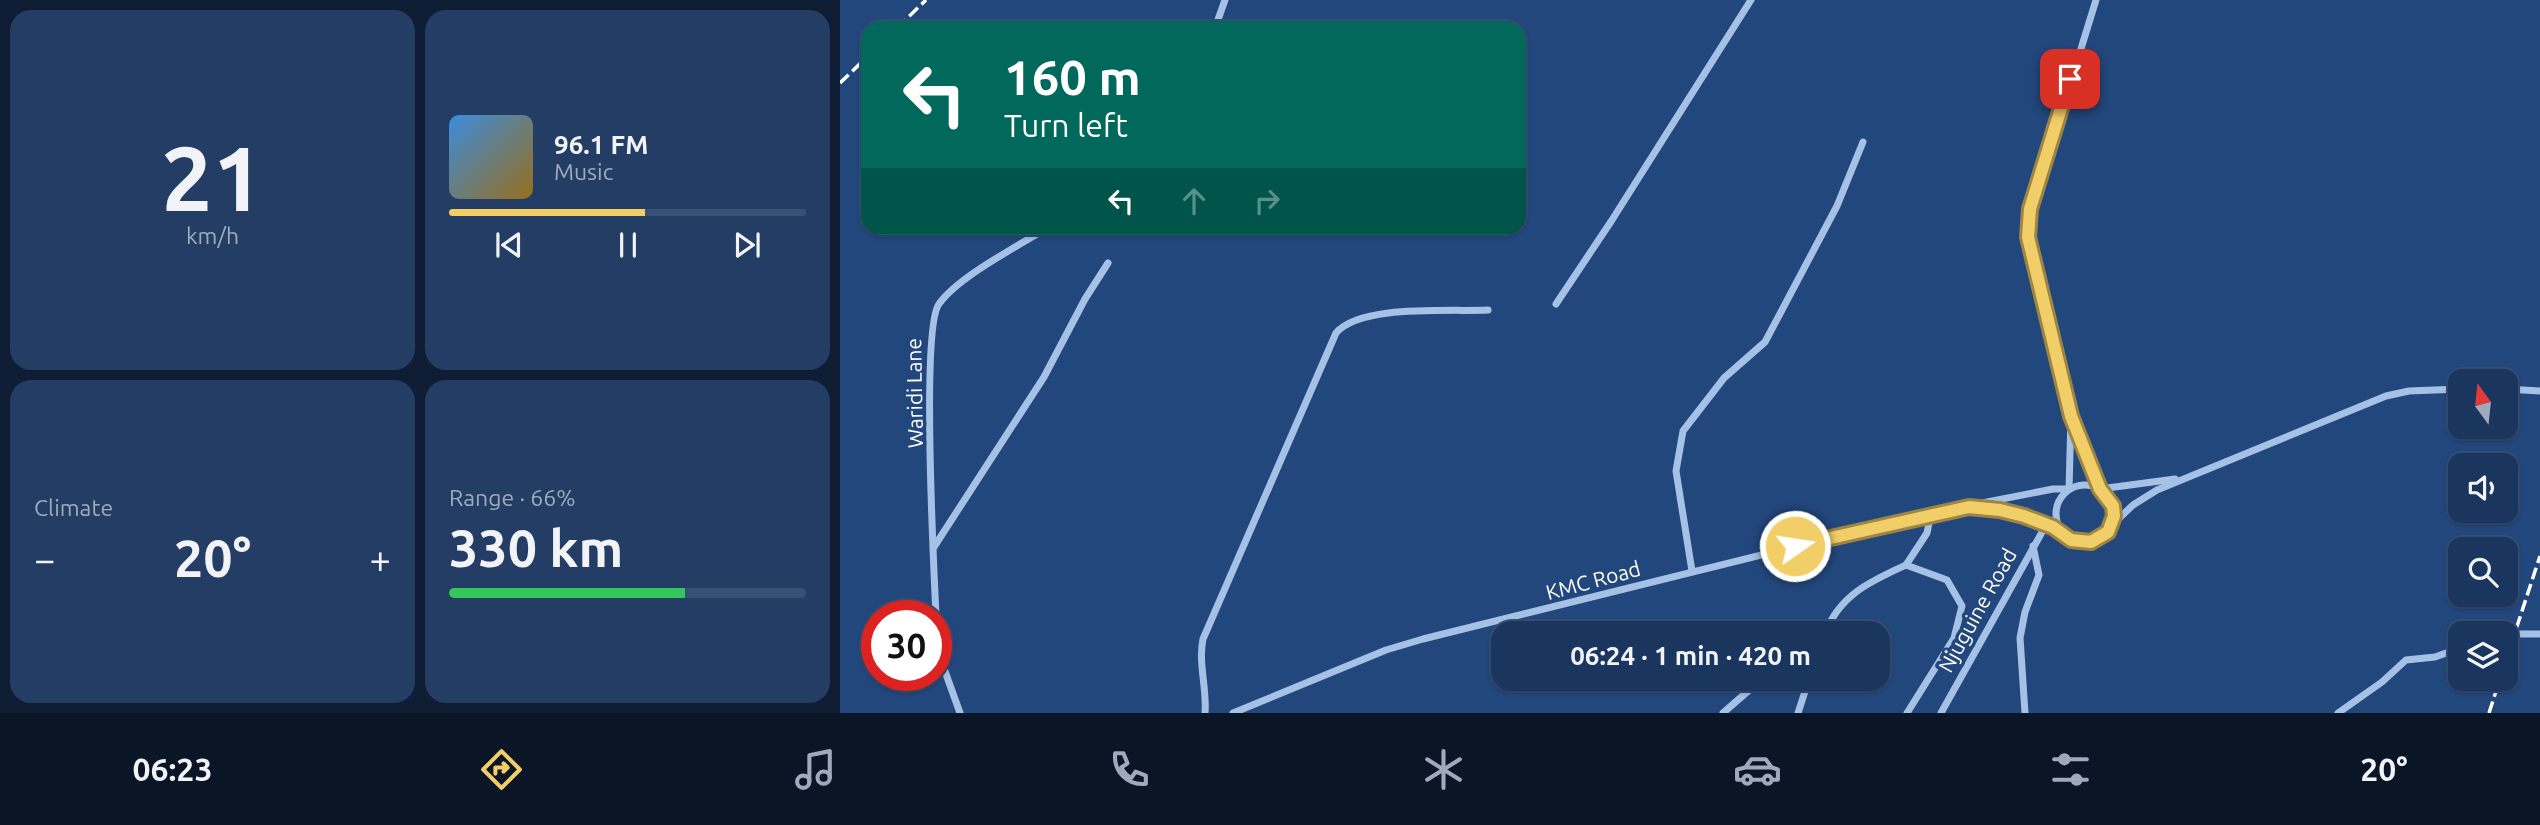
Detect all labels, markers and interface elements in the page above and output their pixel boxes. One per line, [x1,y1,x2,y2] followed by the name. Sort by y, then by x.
[889,49,980,140] icon: left
[1004,49,1141,104] text: 160 m
[2040,49,2100,109] pin
[2051,60,2089,98] icon: arrive
[1004,107,1128,143] text: Turn left
[161,126,264,228] text: 21
[554,130,648,159] text: 96.1 FM
[554,159,613,184] text: Music
[1102,182,1140,220] icon: left
[1175,182,1213,220] icon: ahead
[1248,182,1286,220] icon: right
[186,223,239,248] text: km/h
[490,226,528,264] icon: previous
[609,226,647,264] icon: pause
[728,226,766,264] icon: next
[901,338,927,448] street label: Waridi Lane
[2448,369,2518,439] north arrow
[2448,369,2518,691] map controls
[2448,453,2518,523] button: sound
[449,485,576,510] text: Range · 66%
[34,495,113,520] text: Climate
[1758,509,1832,583] position arrow
[449,519,623,577] text: 330 km
[174,529,251,587] text: 20°
[2448,537,2518,607] button: search
[34,538,55,580] text: −
[370,538,391,580] text: +
[1933,544,2021,676] street label: Njuguine Road
[1543,556,1643,604] street label: KMC Road
[861,600,952,691] speed limit sign: 30
[2448,621,2518,691] button: layers
[1570,641,1811,670] text: 06:24 · 1 min · 420 m
[477,745,526,794] icon: directions
[791,745,840,794] icon: music
[1105,745,1154,794] icon: phone
[1419,745,1468,794] icon: climate
[1733,745,1782,794] icon: car
[2046,745,2095,794] icon: filters
[132,751,212,787] text: 06:23
[2360,751,2408,787] text: 20°

